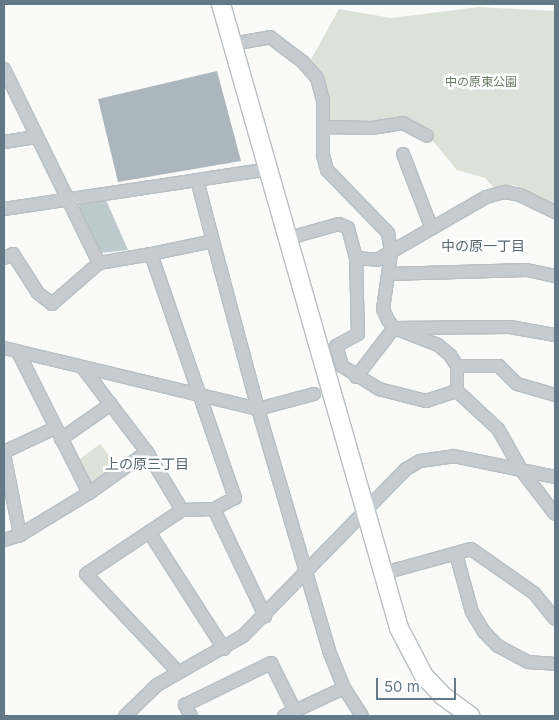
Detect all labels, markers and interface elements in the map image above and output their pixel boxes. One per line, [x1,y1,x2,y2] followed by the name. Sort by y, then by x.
[445,75,517,89] park label: 中の原東公園
[441,238,525,254] district label: 中の原一丁目
[105,456,189,472] district label: 上の原三丁目
[379,668,459,700] scale bar
[384,677,420,696] text: 50 m

